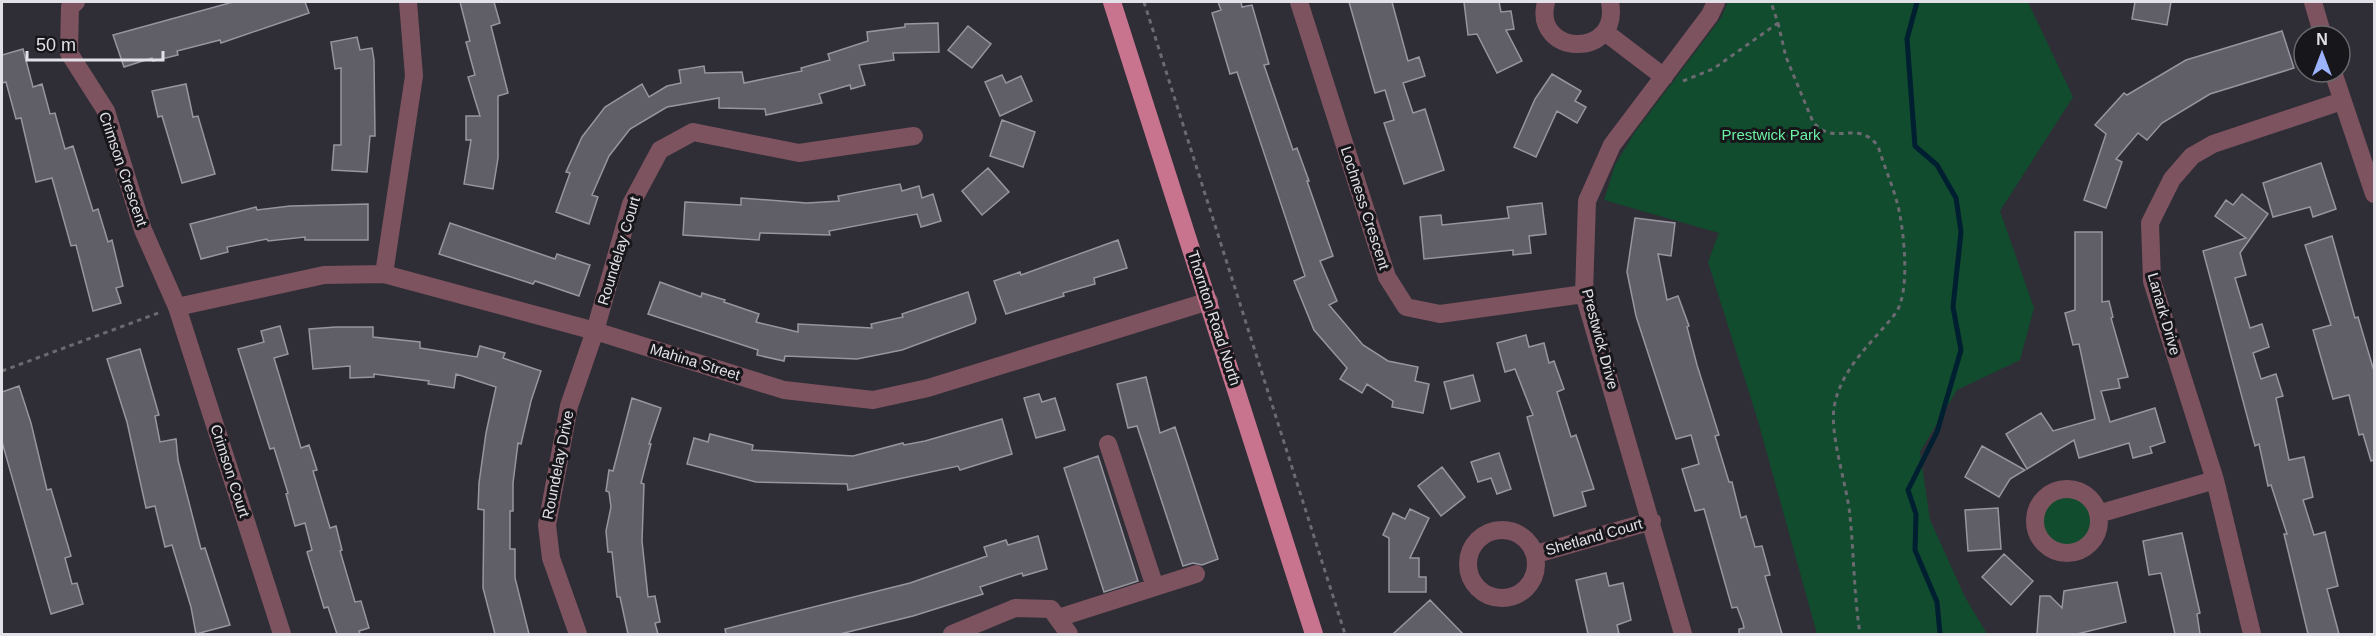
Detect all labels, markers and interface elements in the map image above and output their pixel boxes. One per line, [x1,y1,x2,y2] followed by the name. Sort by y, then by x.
[27,24,164,62] scale bar
[2292,24,2352,84] north arrow
[2316,31,2328,48] text: N
[36,35,76,55] text: 50 m
[96,109,151,229] street label: Crimson Crescent
[1721,126,1821,143] park label: Prestwick Park
[1338,144,1394,272] street label: Lochness Crescent
[594,194,643,307] street label: Roundelay Court
[1185,248,1244,387] street label: Thornton Road North
[2145,271,2184,357] street label: Lanark Drive
[1579,287,1622,391] street label: Prestwick Drive
[648,340,743,384] street label: Mahina Street
[539,409,576,521] street label: Roundelay Drive
[207,422,254,520] street label: Crimson Court
[1543,514,1645,558] street label: Shetland Court

